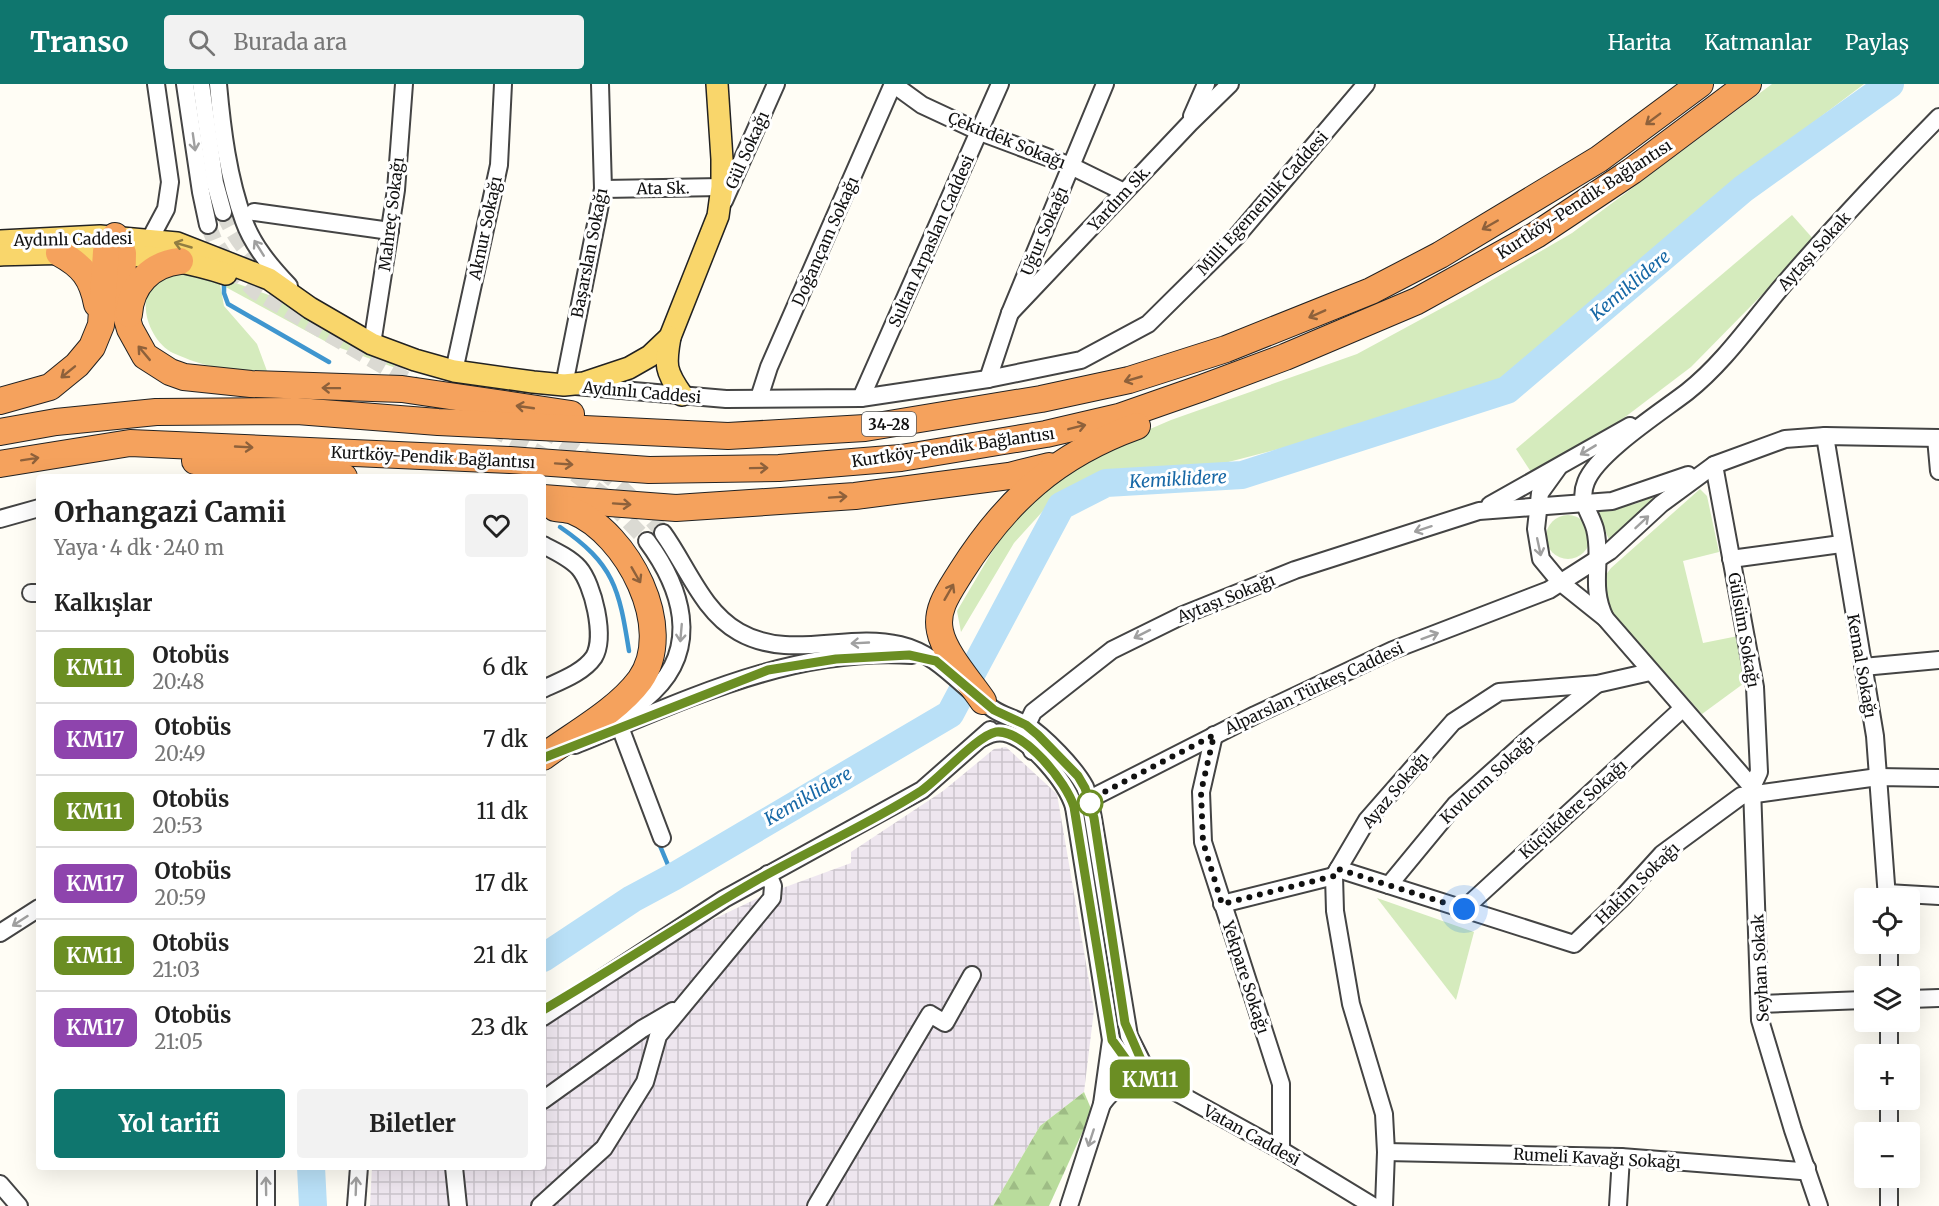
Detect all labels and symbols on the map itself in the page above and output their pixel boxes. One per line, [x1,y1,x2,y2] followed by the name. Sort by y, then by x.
[945,107,1069,173] street label: Çekirdek Sokağı
[721,108,773,192] street label: Gül Sokağı
[1646,113,1662,125] one-way arrow
[1192,127,1332,279] street label: Milli Egemenlik Caddesi
[188,131,199,151] one-way arrow
[1493,135,1675,263] street label: Kurtköy-Pendik Bağlantısı
[884,152,978,330] street label: Sultan Arpaslan Caddesi
[374,156,408,272] street label: Mahreç Sokağı
[1083,161,1154,236] street label: Yardım Sk.
[787,173,863,309] street label: Doğançam Sokağı
[464,174,506,283] street label: Aknur Sokağı
[635,178,690,198] street label: Ata Sk.
[1016,183,1072,279] street label: Uğur Sokağı
[567,186,611,320] street label: Başarslan Sokağı
[1773,207,1855,295] street label: Aytaşı Sokak
[1482,220,1499,232] one-way arrow
[12,228,133,250] street label: Aydınlı Caddesi
[174,239,193,250] one-way arrow
[252,240,264,257] one-way arrow
[1584,245,1675,326] water label: Kemiklidere
[1308,310,1326,321] one-way arrow
[138,345,151,361] one-way arrow
[60,366,76,379] one-way arrow
[1124,374,1143,385] one-way arrow
[581,377,702,407] street label: Aydınlı Caddesi
[322,382,342,394] one-way arrow
[515,402,535,413] one-way arrow
[862,412,916,436] road number: 34-28
[1067,421,1086,433] one-way arrow
[850,423,1056,471] street label: Kurtköy-Pendik Bağlantısı
[233,442,253,453] one-way arrow
[330,442,536,472] street label: Kurtköy-Pendik Bağlantısı
[1580,444,1597,456] one-way arrow
[20,453,39,464] one-way arrow
[554,459,574,470] one-way arrow
[748,463,768,474] one-way arrow
[1128,465,1227,493] water label: Kemiklidere
[827,491,847,502] one-way arrow
[612,499,632,510] one-way arrow
[1634,515,1649,529] one-way arrow
[1414,524,1433,535] one-way arrow
[1533,538,1545,557] one-way arrow
[630,566,642,583] one-way arrow
[1173,569,1278,627] street label: Aytaşı Sokağı
[1724,571,1764,689] street label: Gülsüm Sokağı
[943,584,955,601] one-way arrow
[1843,612,1881,720] street label: Kemal Sokağı
[675,622,686,642] one-way arrow
[1134,628,1152,640] one-way arrow
[1420,630,1439,641] one-way arrow
[851,637,871,648] one-way arrow
[1220,638,1407,739] street label: Alparslan Türkeş Caddesi
[1436,730,1538,828] street label: Kıvılcım Sokağı
[1357,748,1433,833] street label: Ayaz Sokağı
[1515,755,1631,863] street label: Küçükdere Sokağı
[759,762,856,831] water label: Kemiklidere
[1077,790,1103,816] unlabelled marker
[1591,838,1683,928] street label: Hakim Sokağı
[1449,894,1479,924] your location
[1747,913,1773,1023] street label: Seyhan Sokak
[12,915,28,927] one-way arrow
[1218,917,1274,1036] street label: Yekpare Sokağı
[1108,1060,1192,1098] line badge: KM11
[1199,1100,1304,1170] street label: Vatan Caddesi
[1085,1128,1096,1147] one-way arrow
[1513,1144,1681,1172] street label: Rumeli Kavağı Sokağı
[260,1177,272,1197] one-way arrow
[351,1177,362,1197] one-way arrow

